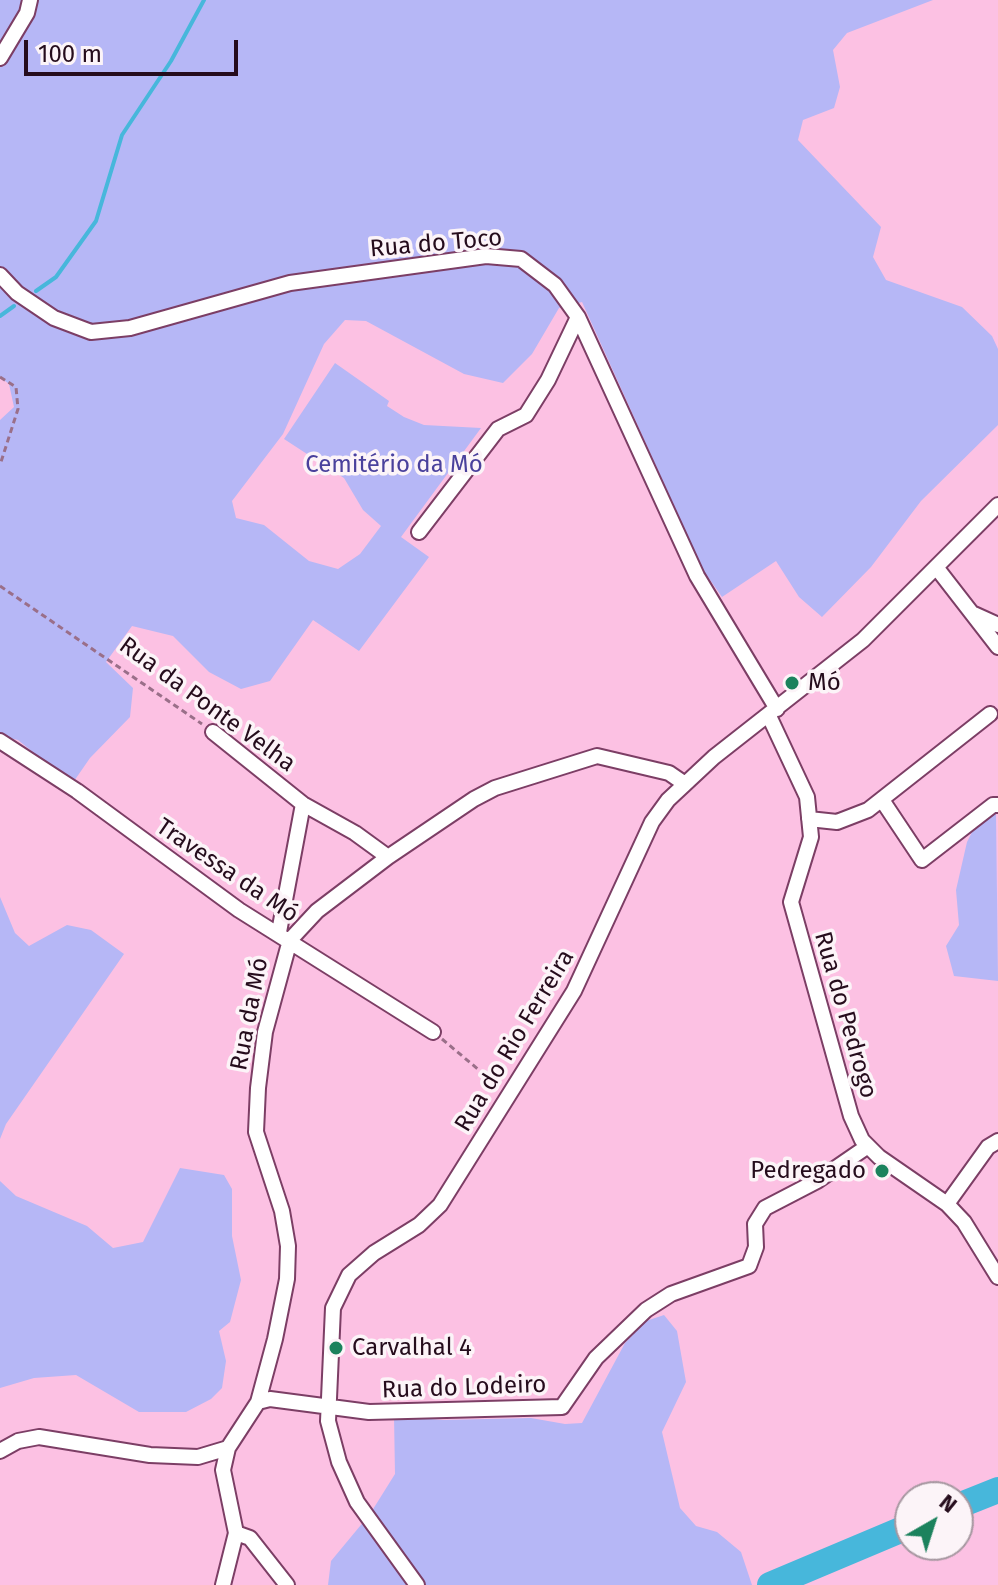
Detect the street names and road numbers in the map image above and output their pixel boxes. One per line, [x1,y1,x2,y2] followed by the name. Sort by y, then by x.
[369,224,503,264] street label: Rua do Toco
[113,631,301,779] street label: Rua da Ponte Velha
[150,813,304,929] street label: Travessa da Mó
[807,928,883,1102] street label: Rua do Pedrogo
[449,945,581,1137] street label: Rua do Rio Ferreira
[225,955,275,1073] street label: Rua da Mó
[381,1371,547,1405] street label: Rua do Lodeiro

